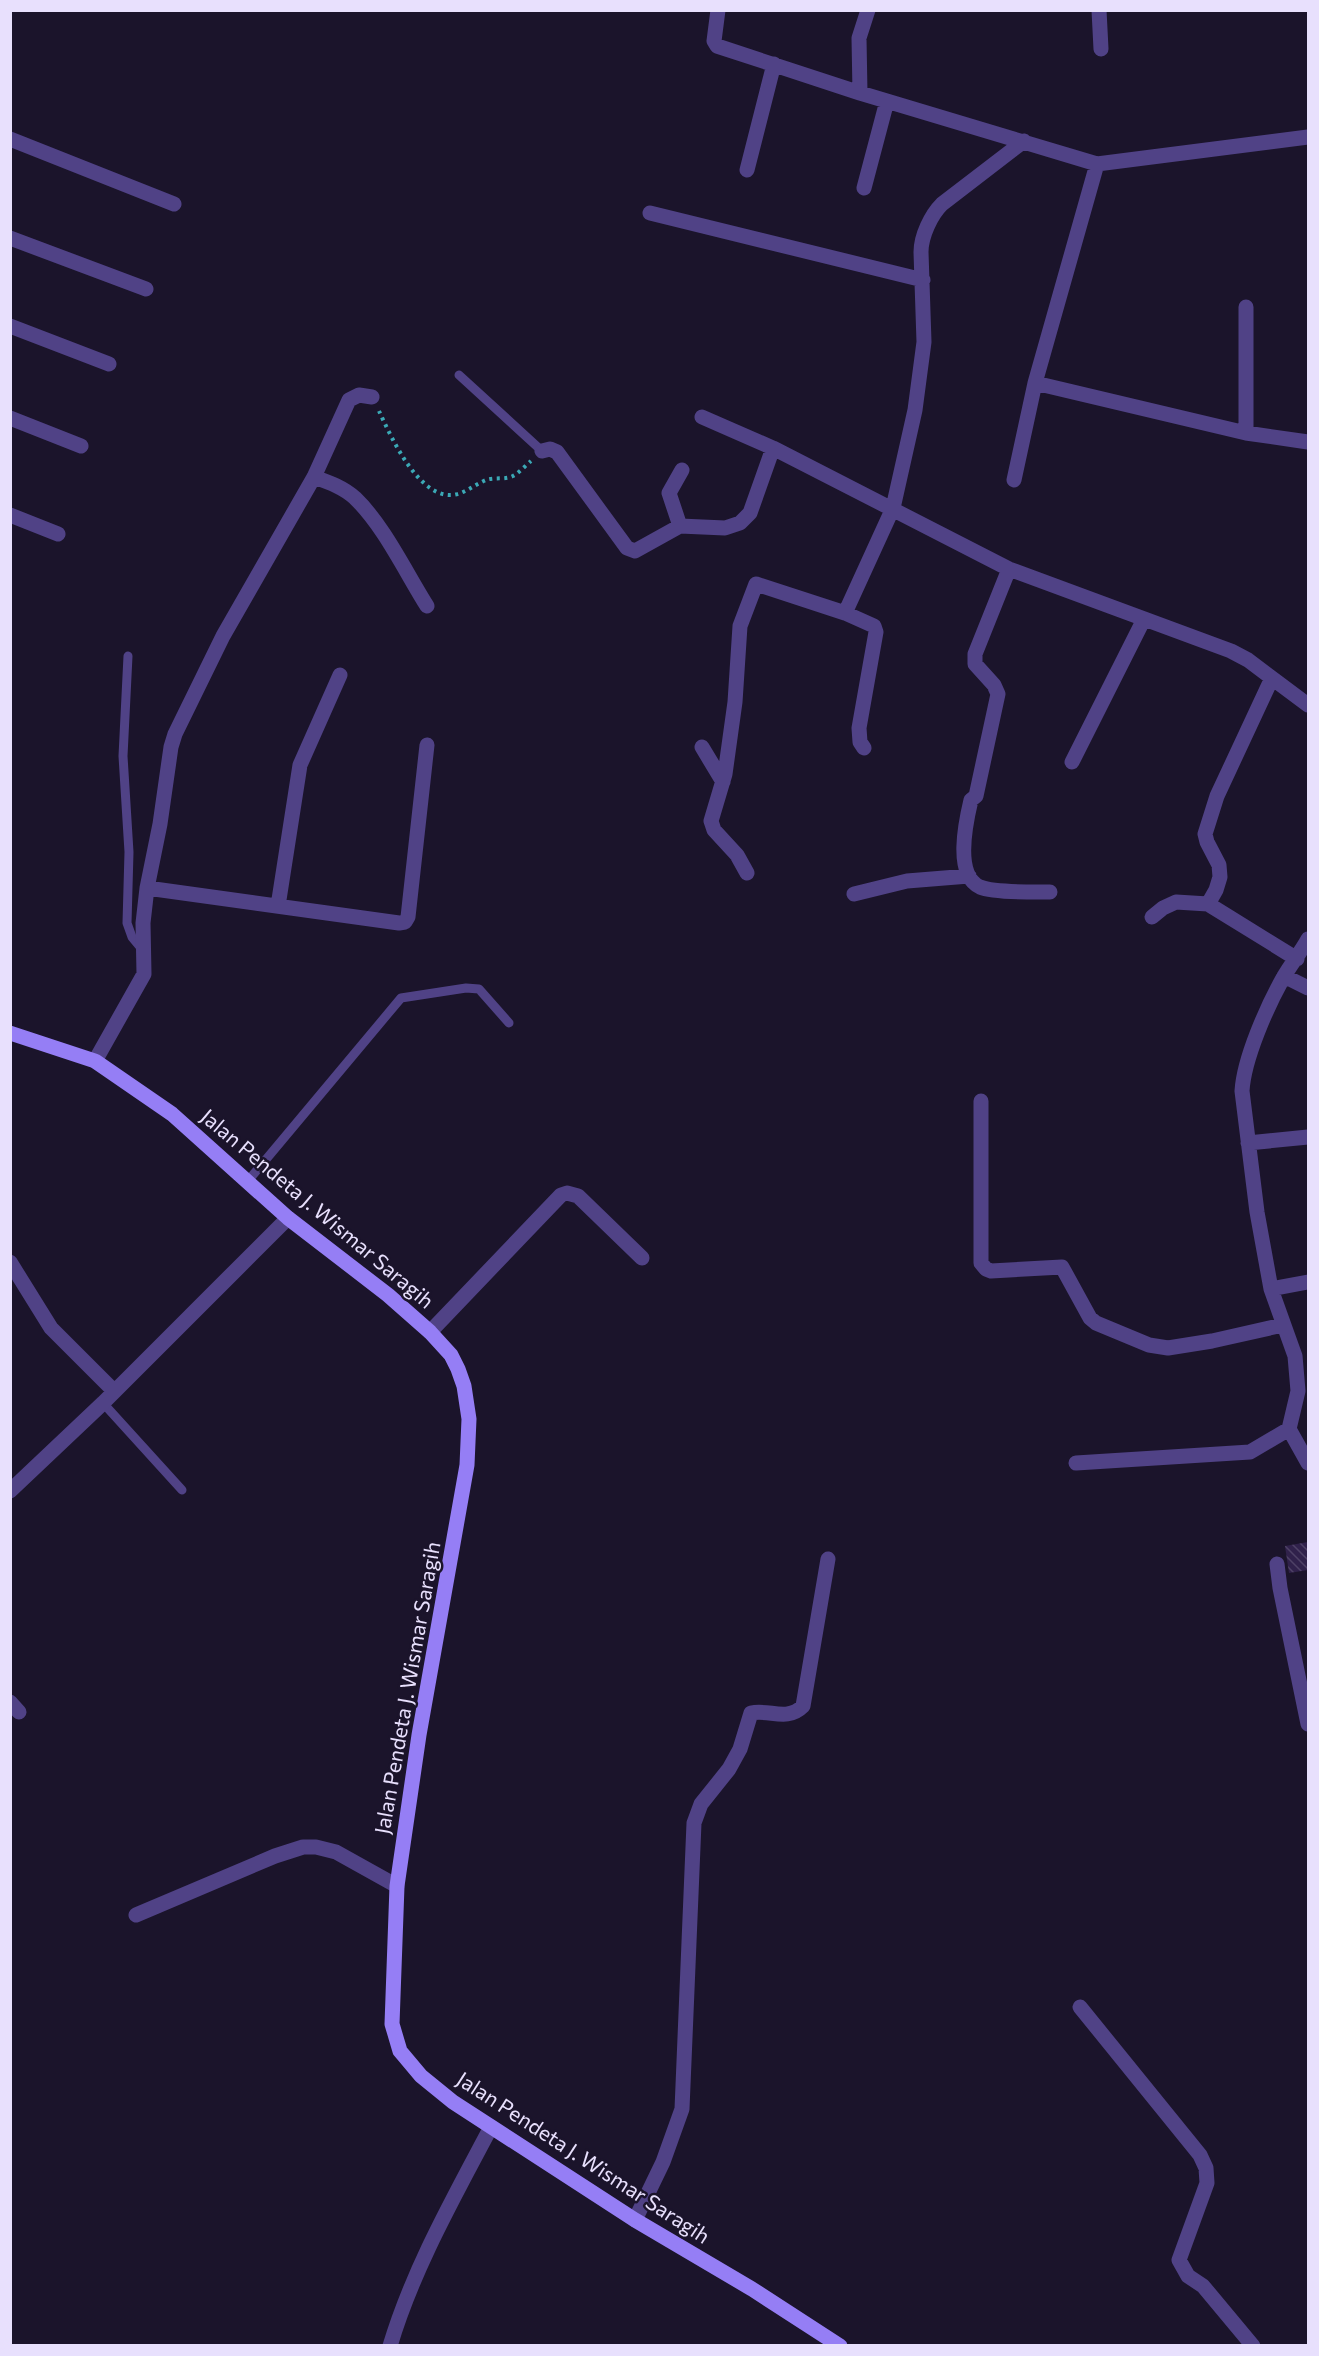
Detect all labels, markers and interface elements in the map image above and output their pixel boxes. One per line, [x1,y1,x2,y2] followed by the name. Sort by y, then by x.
[196,1103,440,1313] street label: Jalan Pendeta J. Wismar Saragih
[368,1540,445,1836] street label: Jalan Pendeta J. Wismar Saragih
[453,2066,715,2248] street label: Jalan Pendeta J. Wismar Saragih

